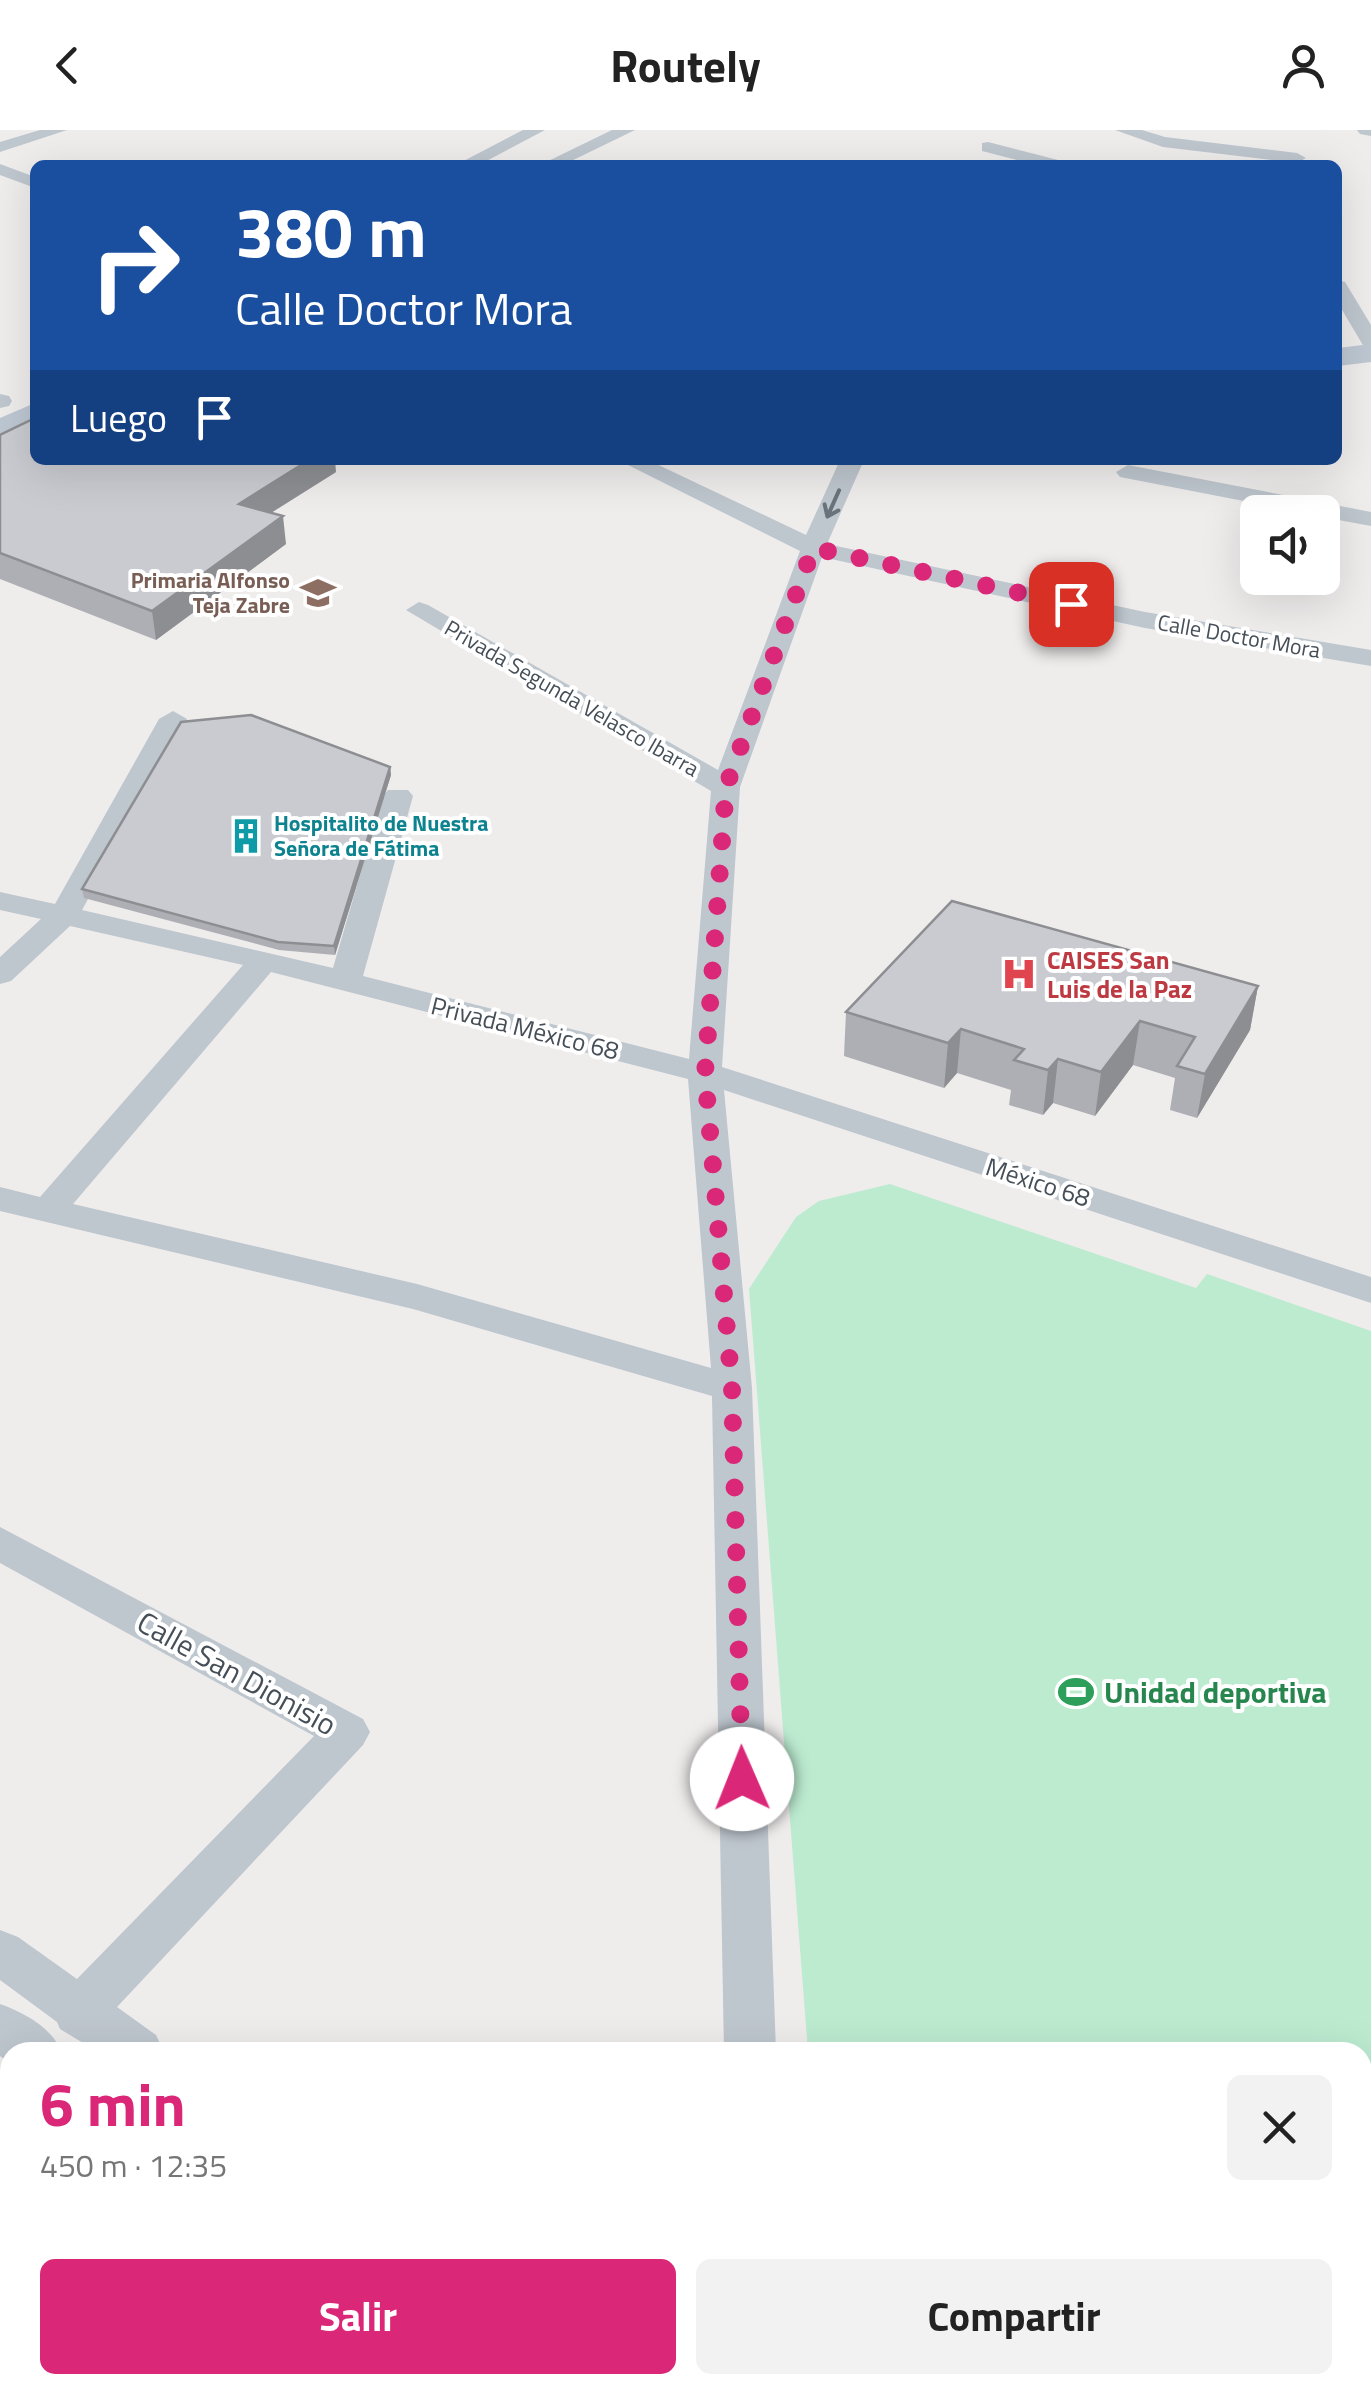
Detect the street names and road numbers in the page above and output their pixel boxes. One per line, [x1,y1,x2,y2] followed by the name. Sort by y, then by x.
[1155,605,1323,667] street label: Calle Doctor Mora
[438,611,706,785] street label: Privada Segunda Velasco Ibarra
[427,986,623,1070] street label: Privada México 68
[981,1147,1095,1217] street label: México 68
[129,1599,345,1747] street label: Calle San Dionisio

